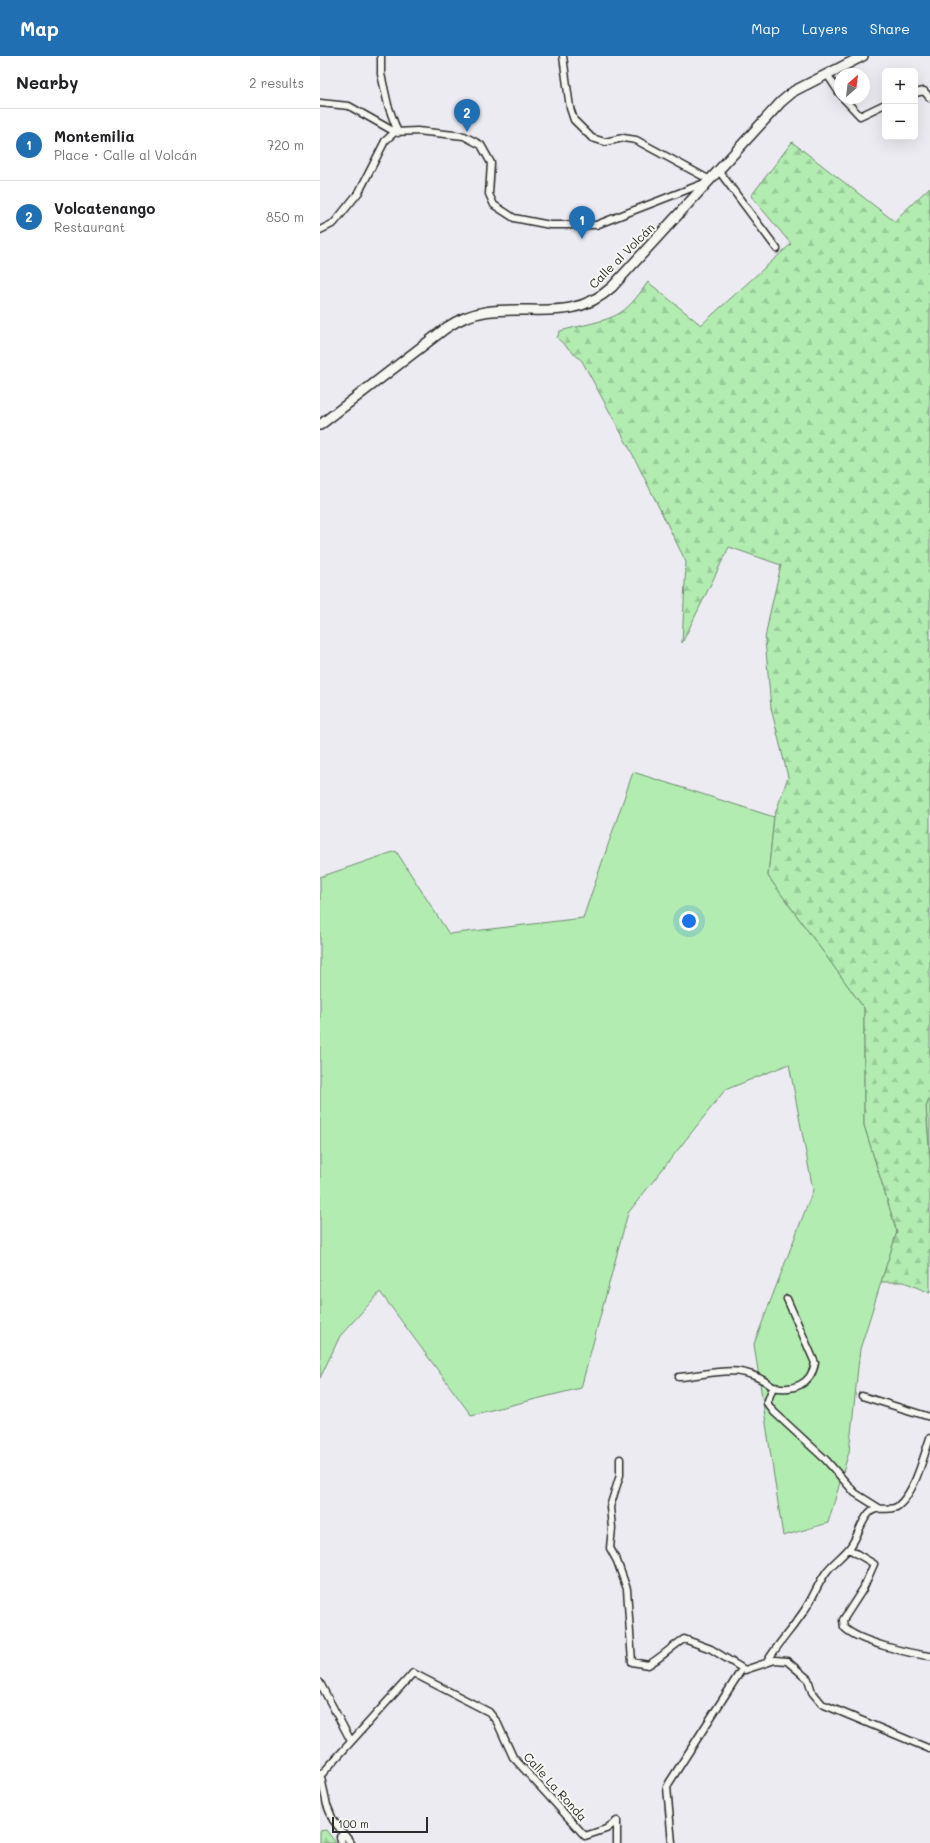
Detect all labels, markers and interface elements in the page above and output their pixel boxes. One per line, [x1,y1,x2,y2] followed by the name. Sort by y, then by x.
[20,16,59,41] text: Map
[751,19,780,38] text: Map
[802,19,848,38] text: Layers
[870,19,910,38] text: Share
[834,68,870,104] north arrow
[882,68,918,140] map controls
[882,68,918,104] button: +
[16,71,78,93] text: Nearby
[249,74,304,91] text: 2 results
[454,99,480,132] pin: 2
[882,104,918,140] button: −
[54,126,135,146] text: Montemilia
[26,136,32,153] text: 1
[267,136,304,153] text: 720 m
[54,146,197,163] text: Place · Calle al Volcán
[54,198,155,218] text: Volcatenango
[569,206,595,239] pin: 1
[25,208,33,225] text: 2
[266,208,304,225] text: 850 m
[54,218,125,235] text: Restaurant
[585,219,658,292] street label: Calle al Volcán
[679,911,699,931] your location
[521,1748,591,1824] street label: Calle La Ronda
[332,1815,428,1834] scale bar
[338,1816,369,1831] text: 100 m

